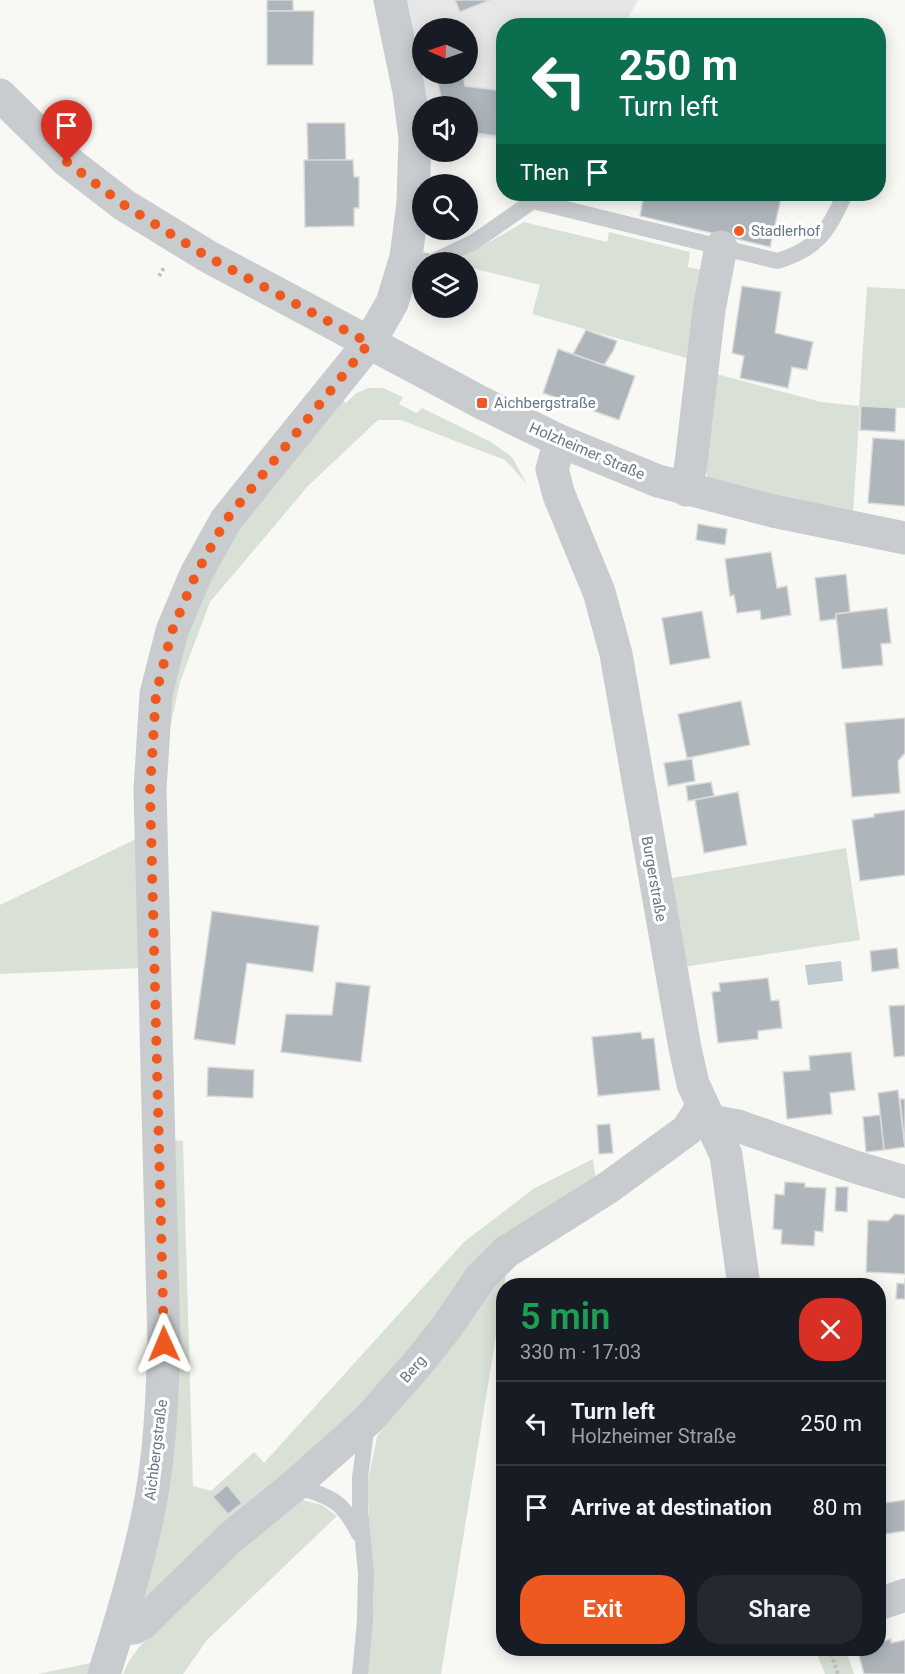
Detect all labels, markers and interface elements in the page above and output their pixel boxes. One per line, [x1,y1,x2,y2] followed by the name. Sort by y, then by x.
[412,18,478,84] north arrow
[412,18,478,318] map controls
[619,41,738,90] text: 250 m
[520,42,598,120] icon: left
[619,91,719,123] text: Turn left
[412,96,478,162] button: sound
[41,100,92,162] pin
[50,109,83,142] icon: arrive
[581,156,614,189] icon: arrive
[520,160,569,185] text: Then
[412,174,478,240] button: search
[751,222,821,240] place label: Stadlerhof
[732,224,746,238] marker: Stadlerhof
[412,252,478,318] button: layers
[494,394,596,412] place label: Aichbergstraße
[475,396,489,410] marker: Aichbergstraße
[527,419,648,483] street label: Holzheimer Straße
[638,835,670,923] street label: Burgerstraße
[520,1296,610,1338] text: 5 min
[799,1298,862,1361] button: close
[132,1312,196,1376] position arrow
[520,1340,641,1364] text: 330 m · 17:03
[396,1352,430,1386] street label: Berg
[141,1398,171,1502] street label: Aichbergstraße
[571,1399,655,1424] text: Turn left
[520,1407,553,1440] icon: left
[800,1411,862,1436] text: 250 m
[571,1424,736,1448] text: Holzheimer Straße
[520,1491,553,1524] icon: arrive
[571,1495,772,1520] text: Arrive at destination
[813,1495,862,1520] text: 80 m
[520,1575,685,1644] button: Exit
[697,1575,862,1644] button: Share

